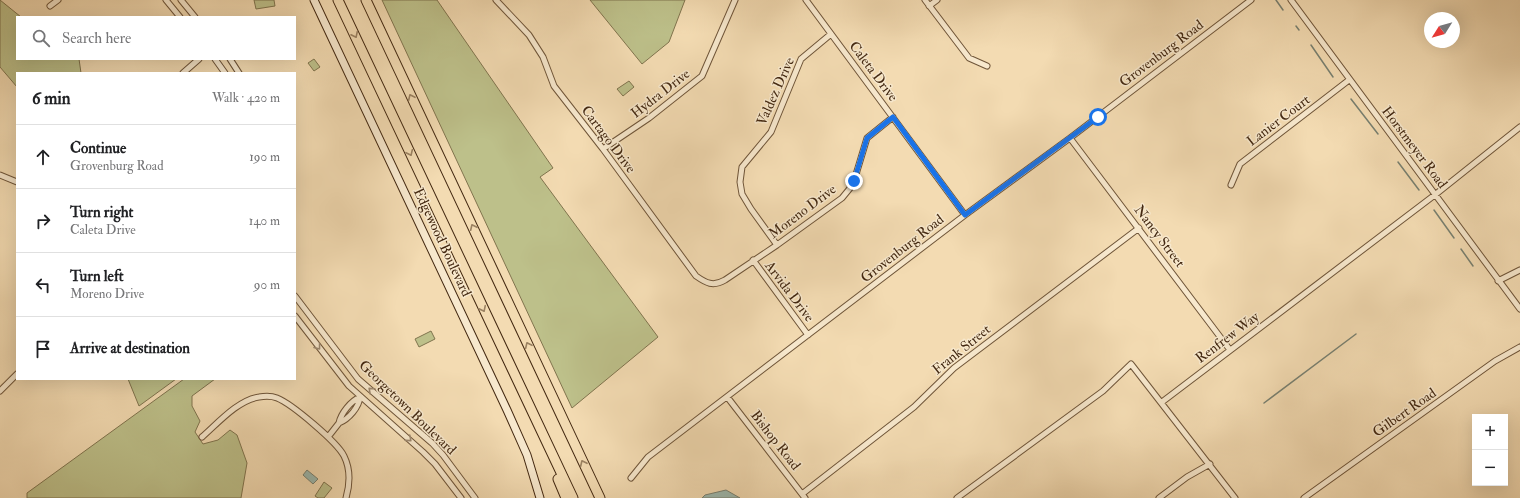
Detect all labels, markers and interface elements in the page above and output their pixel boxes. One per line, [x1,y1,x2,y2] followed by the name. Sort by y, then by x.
[1424,12,1460,48] north arrow
[16,16,296,60] search box
[1116,16,1207,91] street label: Grovenburg Road
[30,27,52,49] icon: search
[62,29,131,48] text: Search here
[350,31,358,39] one-way arrow
[846,38,902,105] street label: Caleta Drive
[753,54,798,128] street label: Valdez Drive
[627,65,694,122] street label: Hydra Drive
[32,88,71,109] text: 6 min
[212,90,280,106] text: Walk · 420 m
[1243,91,1314,150] street label: Lanier Court
[408,94,416,101] one-way arrow
[578,102,640,177] street label: Cartago Drive
[1377,103,1451,192] street label: Horstmeyer Road
[1089,108,1107,126] route start
[70,139,126,158] text: Continue
[32,146,54,168] icon: ahead
[405,148,413,156] one-way arrow
[249,149,280,165] text: 190 m
[70,158,164,174] text: Grovenburg Road
[845,172,863,190] route end
[765,180,839,242] street label: Moreno Drive
[410,185,475,299] street label: Edgewood Boulevard
[1130,202,1189,272] street label: Nancy Street
[70,203,133,222] text: Turn right
[32,210,54,232] icon: right
[857,211,947,286] street label: Grovenburg Road
[249,213,280,229] text: 140 m
[70,222,136,238] text: Caleta Drive
[469,224,477,231] one-way arrow
[761,257,818,325] street label: Arvida Drive
[70,267,124,286] text: Turn left
[32,274,54,296] icon: left
[254,277,280,293] text: 90 m
[70,286,144,302] text: Moreno Drive
[478,304,486,312] one-way arrow
[1192,308,1264,368] street label: Renfrew Way
[929,320,994,378] street label: Frank Street
[32,338,54,360] icon: arrive
[70,339,190,358] text: Arrive at destination
[525,342,533,349] one-way arrow
[314,343,321,350] one-way arrow
[356,357,460,458] street label: Georgetown Boulevard
[1369,384,1439,441] street label: Gilbert Road
[368,387,376,395] one-way arrow
[746,407,804,474] street label: Bishop Road
[1472,414,1508,486] map controls
[1472,414,1508,450] button: +
[405,435,412,442] one-way arrow
[1472,450,1508,486] button: −
[580,459,588,467] one-way arrow

